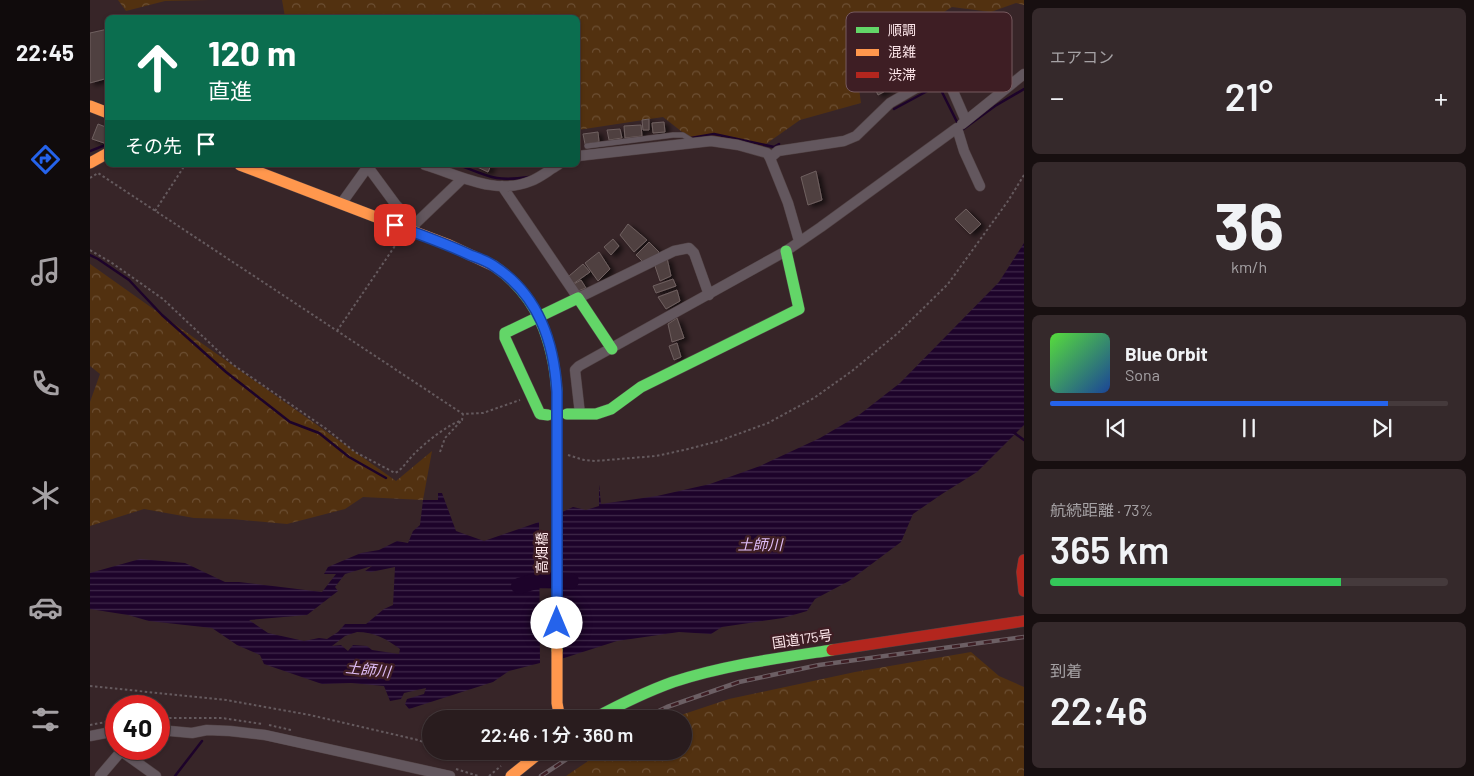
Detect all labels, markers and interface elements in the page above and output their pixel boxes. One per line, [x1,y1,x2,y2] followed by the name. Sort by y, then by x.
[846,12,1012,92] legend
[888,21,916,38] text: 順調
[208,31,296,73] text: 120 m
[125,35,190,100] icon: ahead
[16,39,74,65] text: 22:45
[888,43,916,60] text: 混雑
[1050,47,1114,66] text: エアコン
[888,66,916,83] text: 渋滞
[1225,73,1273,119] text: 21°
[208,77,252,103] text: 直進
[1050,80,1064,114] text: −
[1434,80,1448,114] text: +
[192,130,220,158] icon: arrive
[125,134,182,157] text: その先
[28,142,63,177] icon: directions
[1214,185,1284,263] text: 36
[374,204,416,246] pin
[381,211,409,239] icon: arrive
[28,254,63,289] icon: music
[1231,257,1267,276] text: km/h
[1125,342,1208,365] text: Blue Orbit
[1125,365,1160,384] text: Sona
[28,366,63,401] icon: phone
[1102,414,1130,442] icon: previous
[1235,414,1263,442] icon: pause
[1368,414,1396,442] icon: next
[28,478,63,513] icon: climate
[1050,500,1153,519] text: 航続距離 · 73%
[1050,526,1169,572] text: 365 km
[533,532,550,574] street label: 高畑橋
[737,535,784,553] water label: 土師川
[28,590,63,625] icon: car
[530,596,582,648] position arrow
[771,626,833,651] street label: 国道175号
[345,658,393,681] water label: 土師川
[1050,661,1082,680] text: 到着
[1050,687,1148,733] text: 22:46
[105,695,170,760] speed limit sign: 40
[28,702,63,737] icon: filters
[481,723,633,746] text: 22:46 · 1 分 · 360 m

